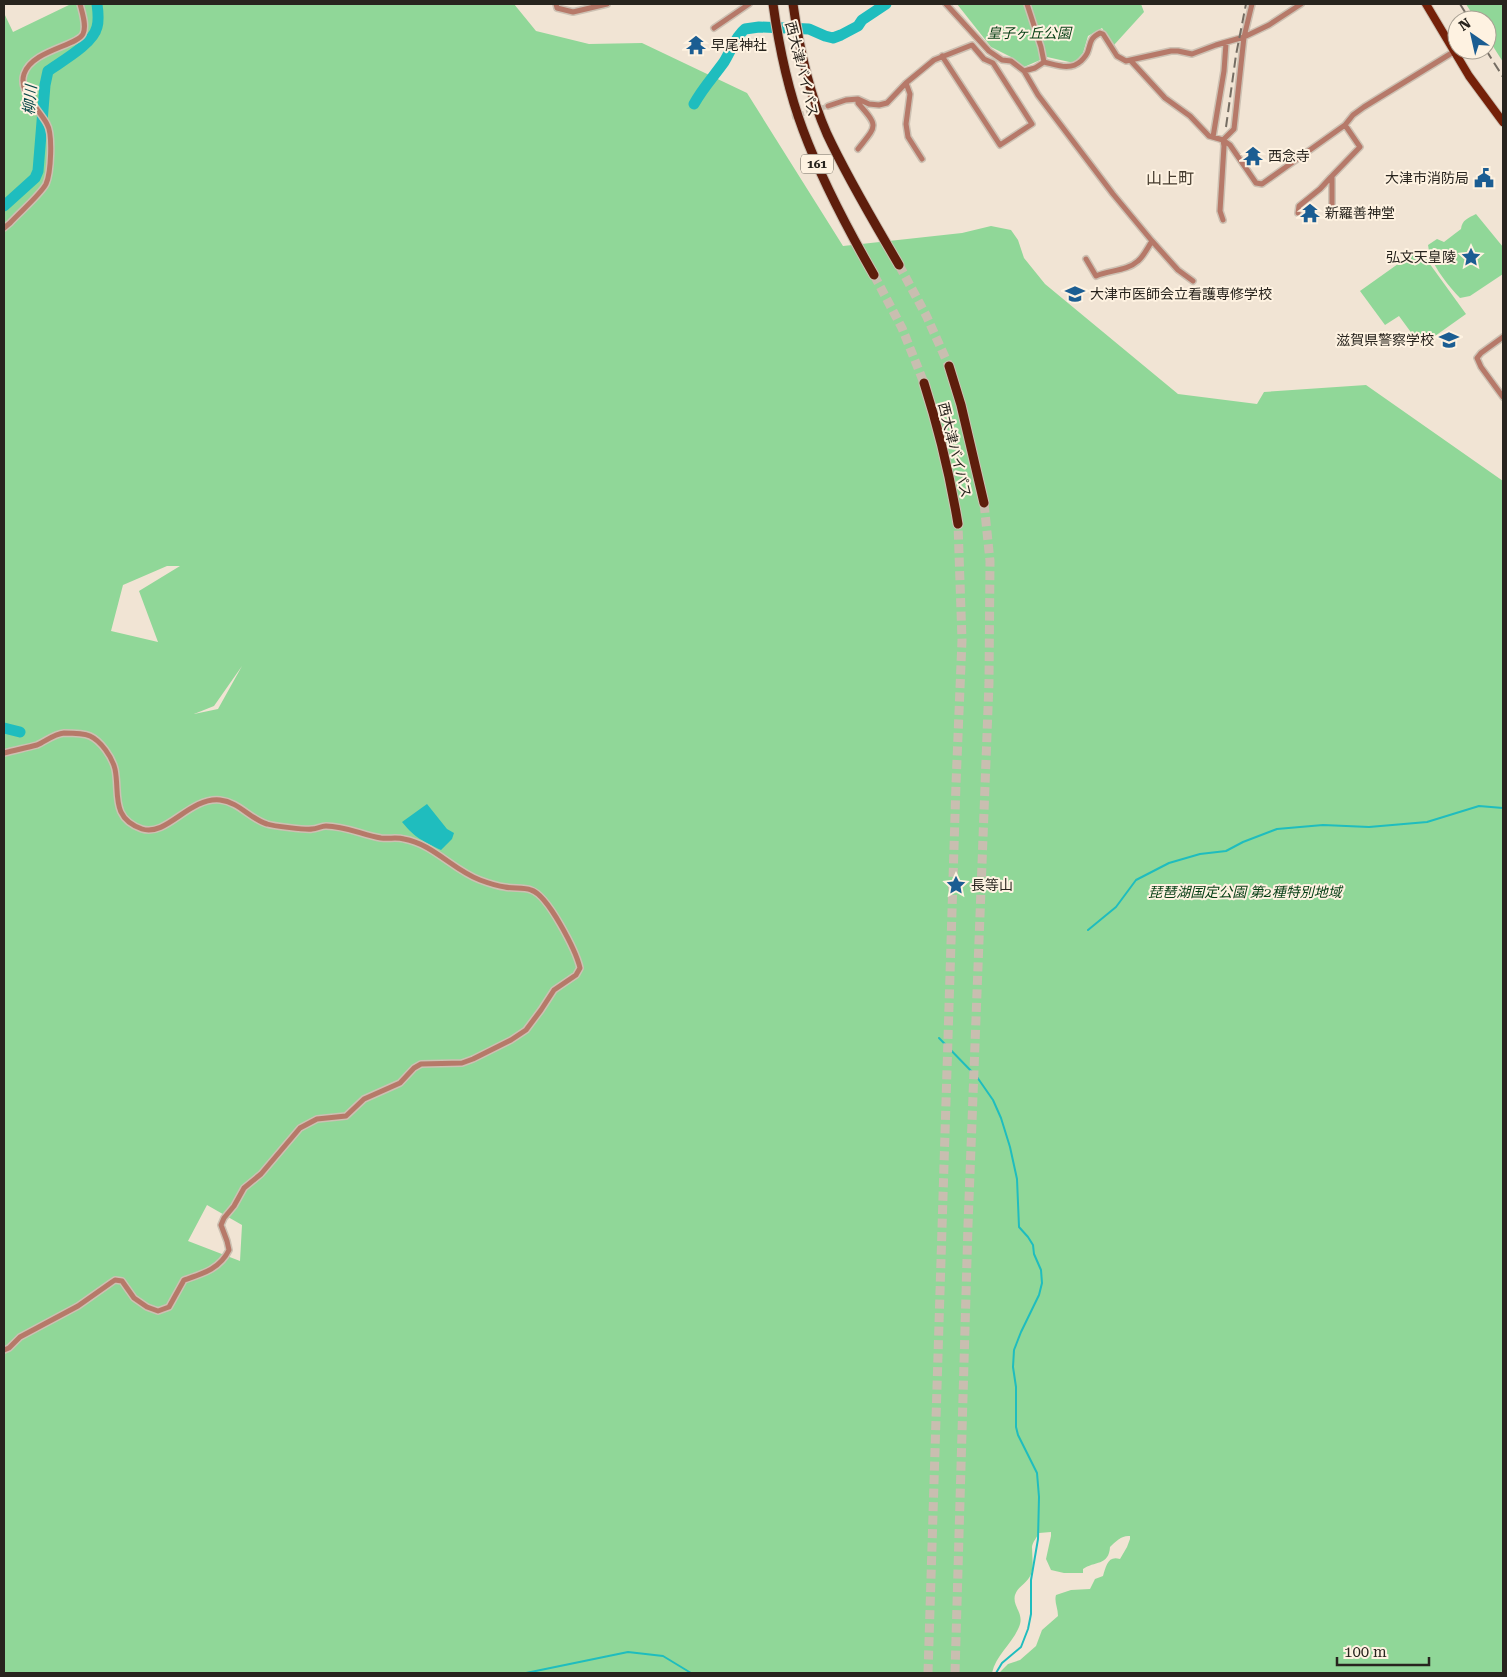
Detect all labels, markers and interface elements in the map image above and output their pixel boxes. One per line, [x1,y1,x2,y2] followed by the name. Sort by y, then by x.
[1447,10,1497,60] north arrow
[1456,14,1474,34] text: N
[782,20,822,118] street label: 西大津バイパス
[987,25,1073,41] park label: 皇子ヶ丘公園
[685,34,707,56] temple icon: 早尾神社
[711,37,767,53] place label: 早尾神社
[20,82,40,116] water label: 柳川
[1242,145,1264,167] temple icon: 西念寺
[1268,148,1310,164] place label: 西念寺
[801,154,833,173] road number: 161
[1473,167,1495,189] public building icon: 大津市消防局
[1146,169,1194,188] district label: 山上町
[1385,170,1469,186] place label: 大津市消防局
[1299,202,1321,224] temple icon: 新羅善神堂
[1325,205,1395,221] place label: 新羅善神堂
[1460,246,1482,268] place icon: 弘文天皇陵
[1386,249,1456,265] place label: 弘文天皇陵
[1064,283,1086,305] school or university icon: 大津市医師会立看護専修学校
[1090,286,1272,302] place label: 大津市医師会立看護専修学校
[1438,329,1460,351] school or university icon: 滋賀県警察学校
[1336,332,1434,348] place label: 滋賀県警察学校
[935,401,975,499] street label: 西大津バイパス
[945,874,967,896] place icon: 長等山
[971,877,1013,893] place label: 長等山
[1148,884,1344,900] park label: 琵琶湖国定公園 第2種特別地域
[1337,1634,1430,1666] scale bar
[1344,1643,1387,1661] text: 100 m

